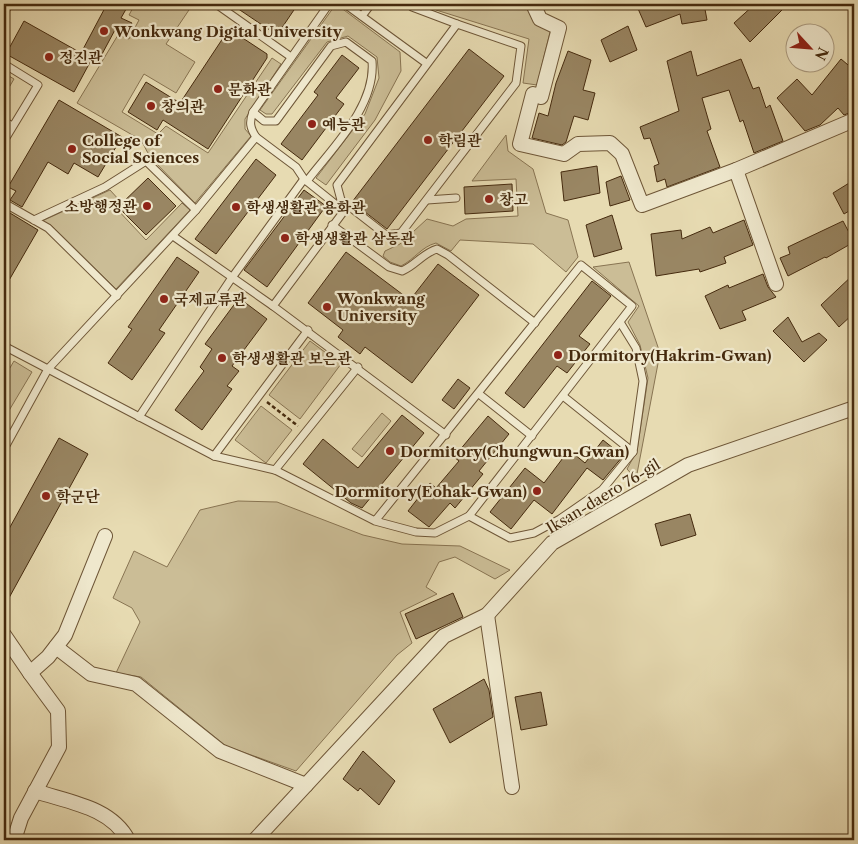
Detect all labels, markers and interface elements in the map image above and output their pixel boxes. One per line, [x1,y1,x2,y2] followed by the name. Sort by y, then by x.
[113,22,343,41] place label: Wonkwang Digital University
[786,22,836,72] north arrow
[98,25,110,37] marker: Wonkwang Digital University
[811,44,832,63] text: N
[59,48,103,67] place label: 정진관
[43,51,55,63] marker: 정진관
[228,80,272,99] place label: 문화관
[212,83,224,95] marker: 문화관
[161,97,205,116] place label: 창의관
[145,100,157,112] marker: 창의관
[322,115,366,134] place label: 예능관
[306,118,318,130] marker: 예능관
[82,131,199,167] place label: College of Social Sciences
[438,131,482,150] place label: 학림관
[422,134,434,146] marker: 학림관
[66,143,78,155] marker: College of Social Sciences
[499,190,528,209] place label: 창고
[483,193,495,205] marker: 창고
[65,197,138,216] place label: 소방행정관
[246,198,366,217] place label: 학생생활관 용화관
[141,200,153,212] marker: 소방행정관
[230,201,242,213] marker: 학생생활관 용화관
[295,229,415,248] place label: 학생생활관 삼동관
[279,232,291,244] marker: 학생생활관 삼동관
[336,289,425,325] place label: Wonkwang University
[174,290,247,309] place label: 국제교류관
[158,293,170,305] marker: 국제교류관
[321,301,333,313] marker: Wonkwang University
[568,346,772,365] place label: Dormitory(Hakrim-Gwan)
[232,349,352,368] place label: 학생생활관 보은관
[552,349,564,361] marker: Dormitory(Hakrim-Gwan)
[216,352,228,364] marker: 학생생활관 보은관
[400,442,629,461] place label: Dormitory(Chungwun-Gwan)
[384,445,396,457] marker: Dormitory(Chungwun-Gwan)
[543,454,664,537] street label: Iksan-daero 76-gil
[335,482,527,501] place label: Dormitory(Eohak-Gwan)
[531,485,543,497] marker: Dormitory(Eohak-Gwan)
[56,487,100,506] place label: 학군단
[40,490,52,502] marker: 학군단

